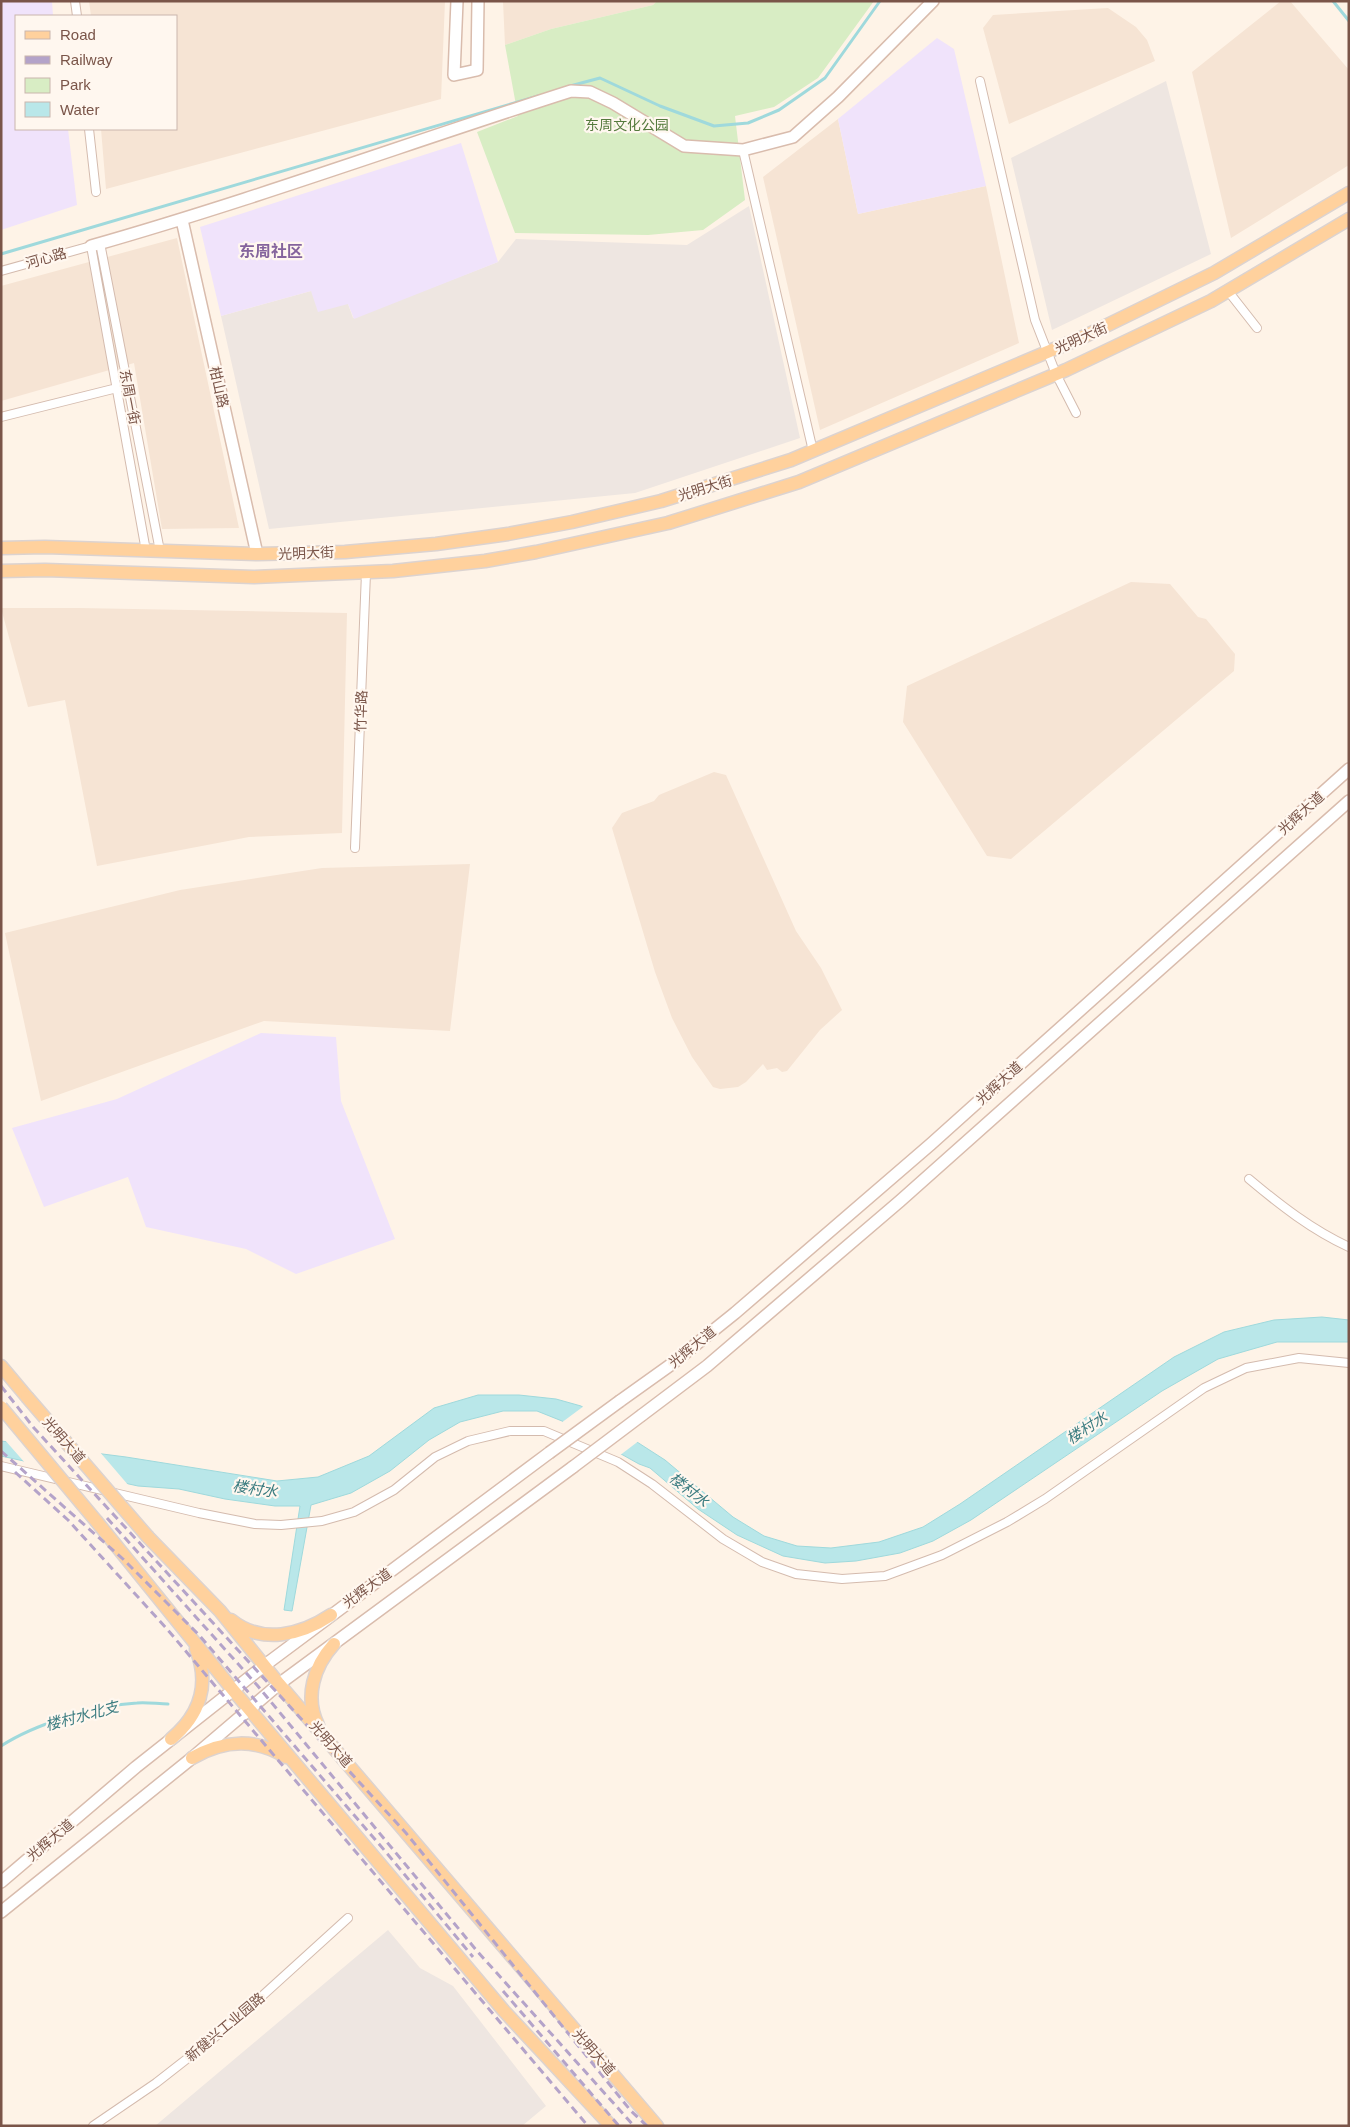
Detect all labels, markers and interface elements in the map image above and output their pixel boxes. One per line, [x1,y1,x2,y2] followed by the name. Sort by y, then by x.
[15,15,178,130] legend
[60,26,96,43] text: Road
[60,51,113,68] text: Railway
[60,76,91,93] text: Park
[60,101,99,118] text: Water
[585,117,669,133] park label: 东周文化公园
[239,242,303,260] district label: 东周社区
[24,245,68,271] street label: 河心路
[1052,319,1110,357] street label: 光明大街
[206,365,232,409] street label: 柑山路
[117,368,143,426] street label: 东周一街
[676,472,734,504] street label: 光明大街
[278,544,334,562] street label: 光明大街
[352,690,370,732] street label: 竹华路
[1275,788,1327,838] street label: 光辉大道
[973,1058,1025,1108] street label: 光辉大道
[665,1323,719,1371] street label: 光辉大道
[1063,1408,1111,1447] water label: 楼村水
[40,1414,88,1466] street label: 光明大道
[666,1469,713,1511] water label: 楼村水
[232,1477,280,1500] water label: 楼村水
[340,1565,394,1611] street label: 光辉大道
[43,1697,122,1733] water label: 楼村水北支
[307,1718,355,1770] street label: 光明大道
[23,1816,77,1864] street label: 光辉大道
[182,1989,268,2065] street label: 新健兴工业园路
[570,2026,618,2078] street label: 光明大道

